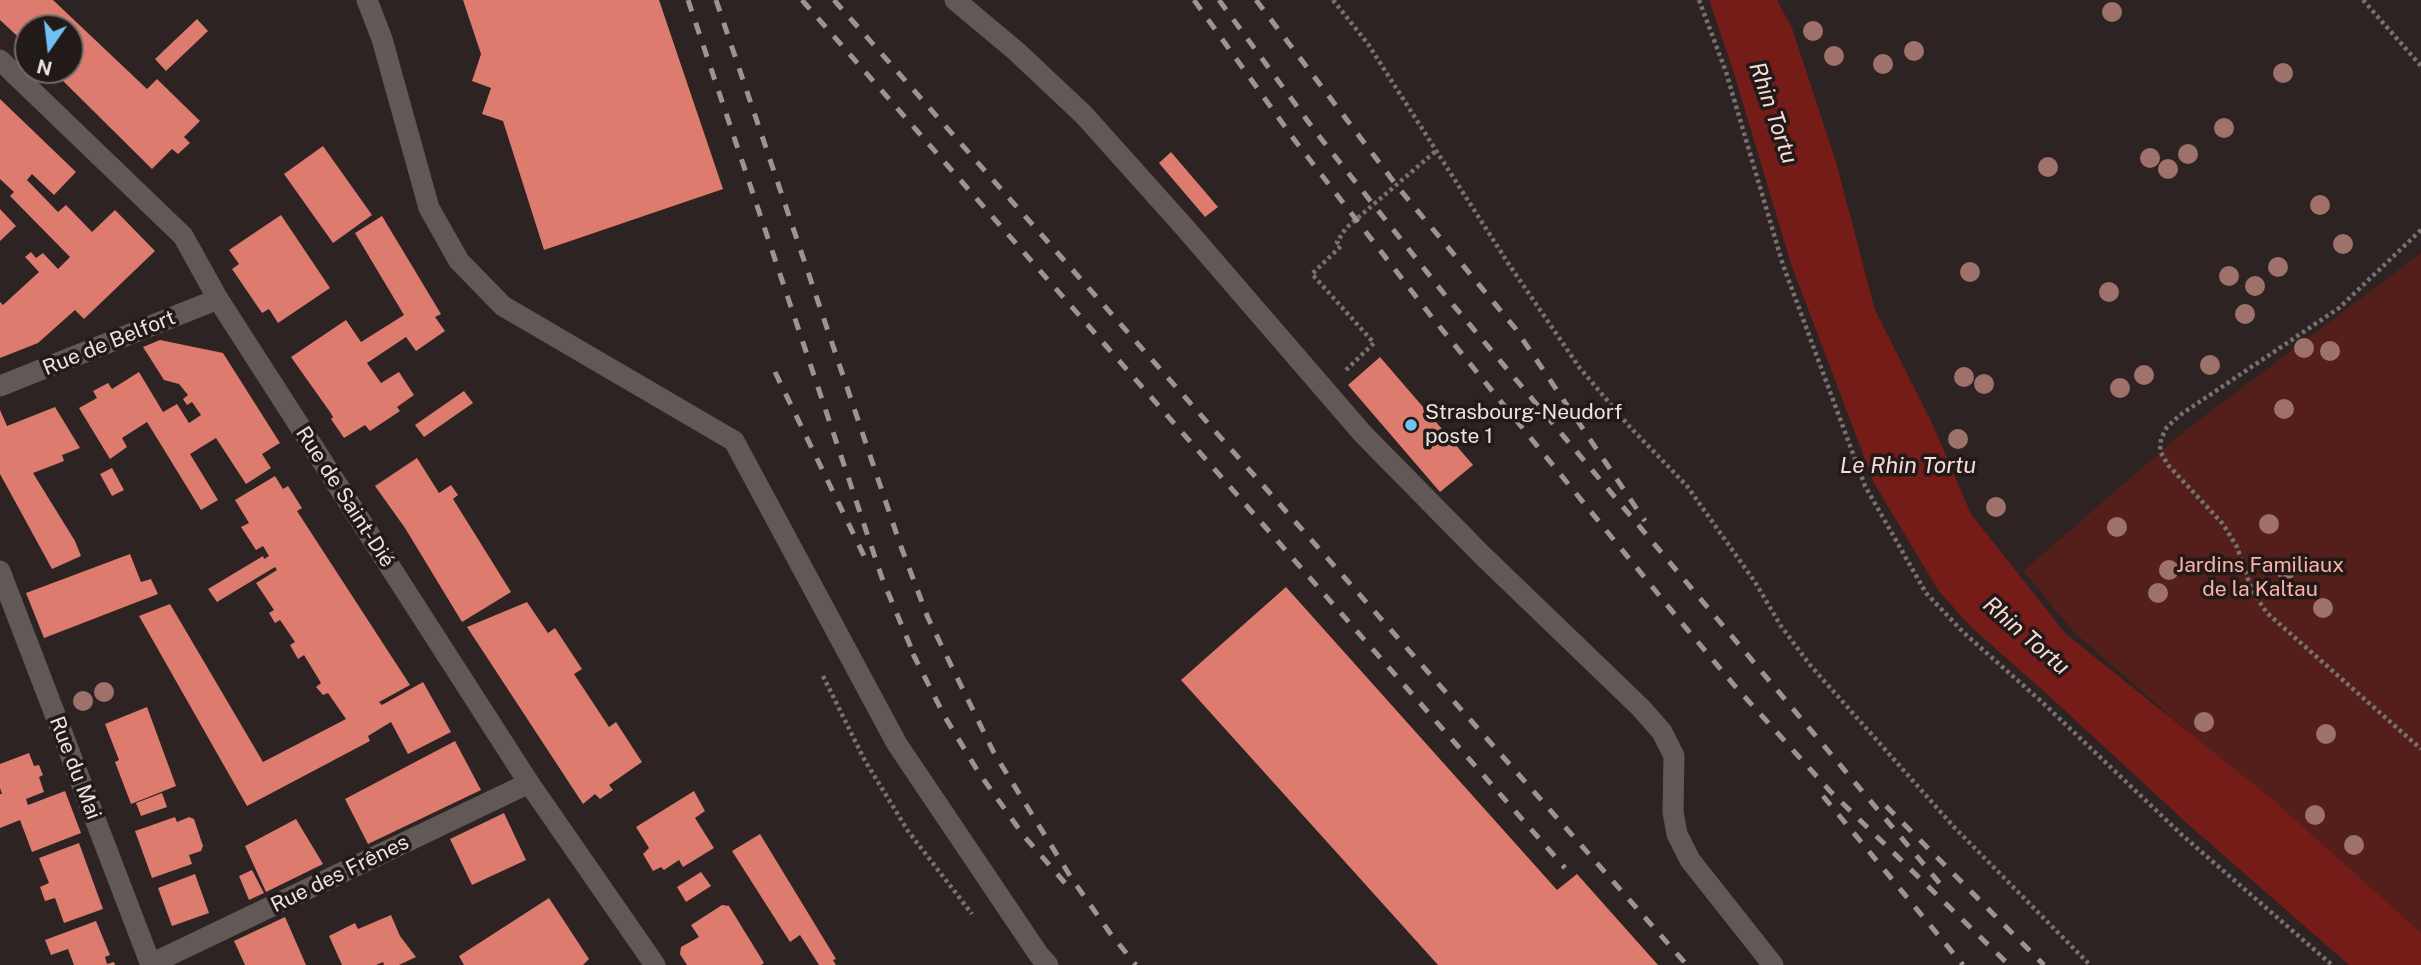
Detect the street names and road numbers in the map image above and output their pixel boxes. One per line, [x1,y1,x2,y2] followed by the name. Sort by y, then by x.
[39,305,179,381] street label: Rue de Belfort
[290,422,400,572] street label: Rue de Saint-Dié
[44,713,106,823] street label: Rue du Mai
[267,830,413,918] street label: Rue des Frênes

